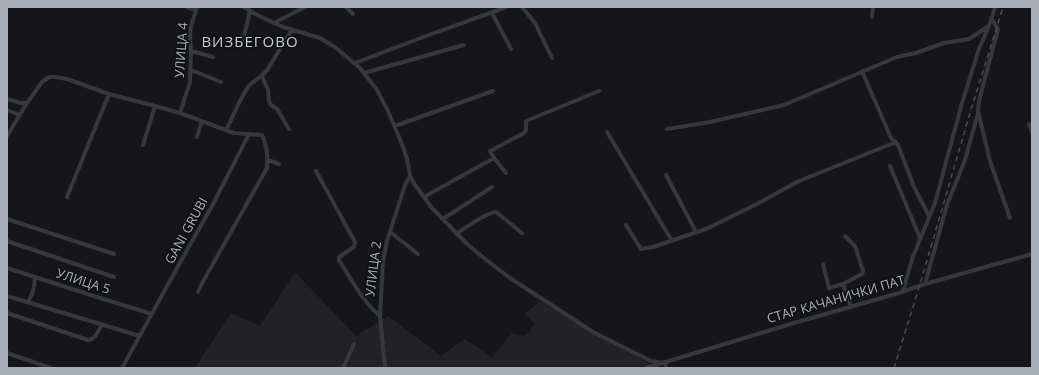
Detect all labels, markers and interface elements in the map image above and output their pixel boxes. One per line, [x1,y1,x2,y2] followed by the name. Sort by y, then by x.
[172,22,192,78] street label: УЛИЦА 4
[201,34,299,52] district label: ВИЗБЕГОВО
[162,195,212,267] street label: GANI GRUBI
[363,240,385,298] street label: УЛИЦА 2
[54,266,112,298] street label: УЛИЦА 5
[765,273,907,327] street label: СТАР КАЧАНИЧКИ ПАТ

